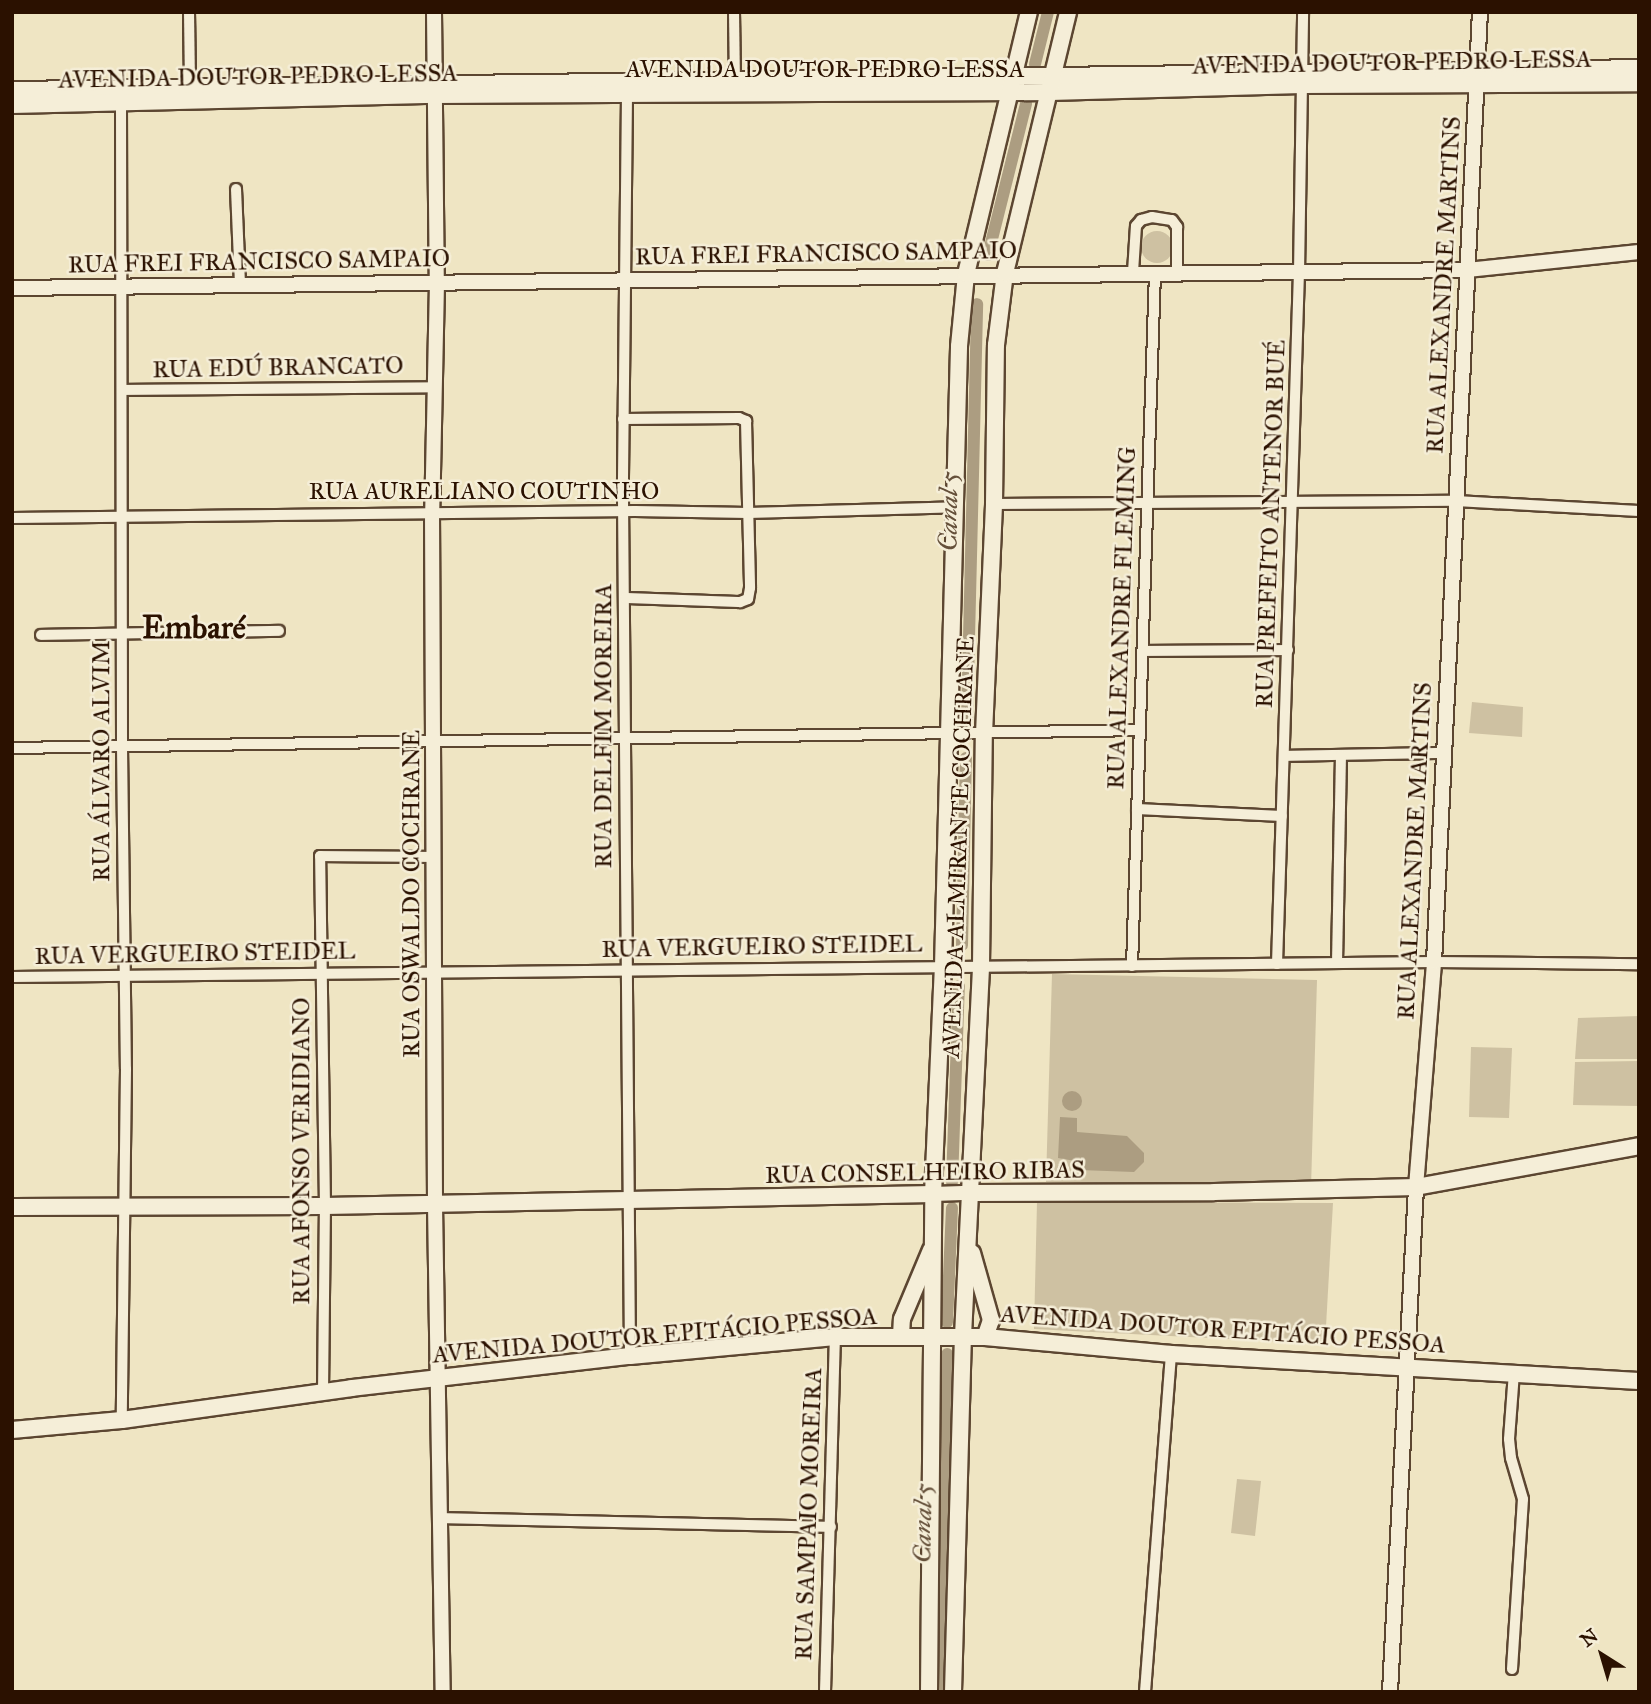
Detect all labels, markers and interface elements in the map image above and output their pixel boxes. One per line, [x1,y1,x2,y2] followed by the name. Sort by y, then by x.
[1192,45,1592,81] street label: AVENIDA DOUTOR PEDRO LESSA
[625,56,1025,84] street label: AVENIDA DOUTOR PEDRO LESSA
[58,59,458,95] street label: AVENIDA DOUTOR PEDRO LESSA
[1421,116,1467,454] street label: RUA ALEXANDRE MARTINS
[635,236,1017,272] street label: RUA FREI FRANCISCO SAMPAIO
[68,244,450,280] street label: RUA FREI FRANCISCO SAMPAIO
[1250,339,1292,709] street label: RUA PREFEITO ANTENOR BUÉ
[152,351,404,385] street label: RUA EDÚ BRANCATO
[1102,446,1142,790] street label: RUA ALEXANDRE FLEMING
[933,471,965,551] water label: Canal 5
[309,478,659,506] street label: RUA AURELIANO COUTINHO
[590,584,618,868] street label: RUA DELFIM MOREIRA
[142,609,246,647] district label: Embaré
[937,636,981,1058] street label: AVENIDA ALMIRANTE COCHRANE
[88,640,116,882] street label: RUA ÁLVARO ALVIM
[1392,682,1438,1020] street label: RUA ALEXANDRE MARTINS
[398,730,426,1058] street label: RUA OSWALDO COCHRANE
[601,930,923,964] street label: RUA VERGUEIRO STEIDEL
[34,937,356,971] street label: RUA VERGUEIRO STEIDEL
[288,997,316,1305] street label: RUA AFONSO VERIDIANO
[765,1156,1085,1190] street label: RUA CONSELHEIRO RIBAS
[999,1300,1447,1360] street label: AVENIDA DOUTOR EPITÁCIO PESSOA
[431,1302,879,1370] street label: AVENIDA DOUTOR EPITÁCIO PESSOA
[789,1367,829,1661] street label: RUA SAMPAIO MOREIRA
[907,1483,939,1563] water label: Canal 5
[1567,1620,1637,1690] north arrow
[1576,1624,1602,1652] text: N

